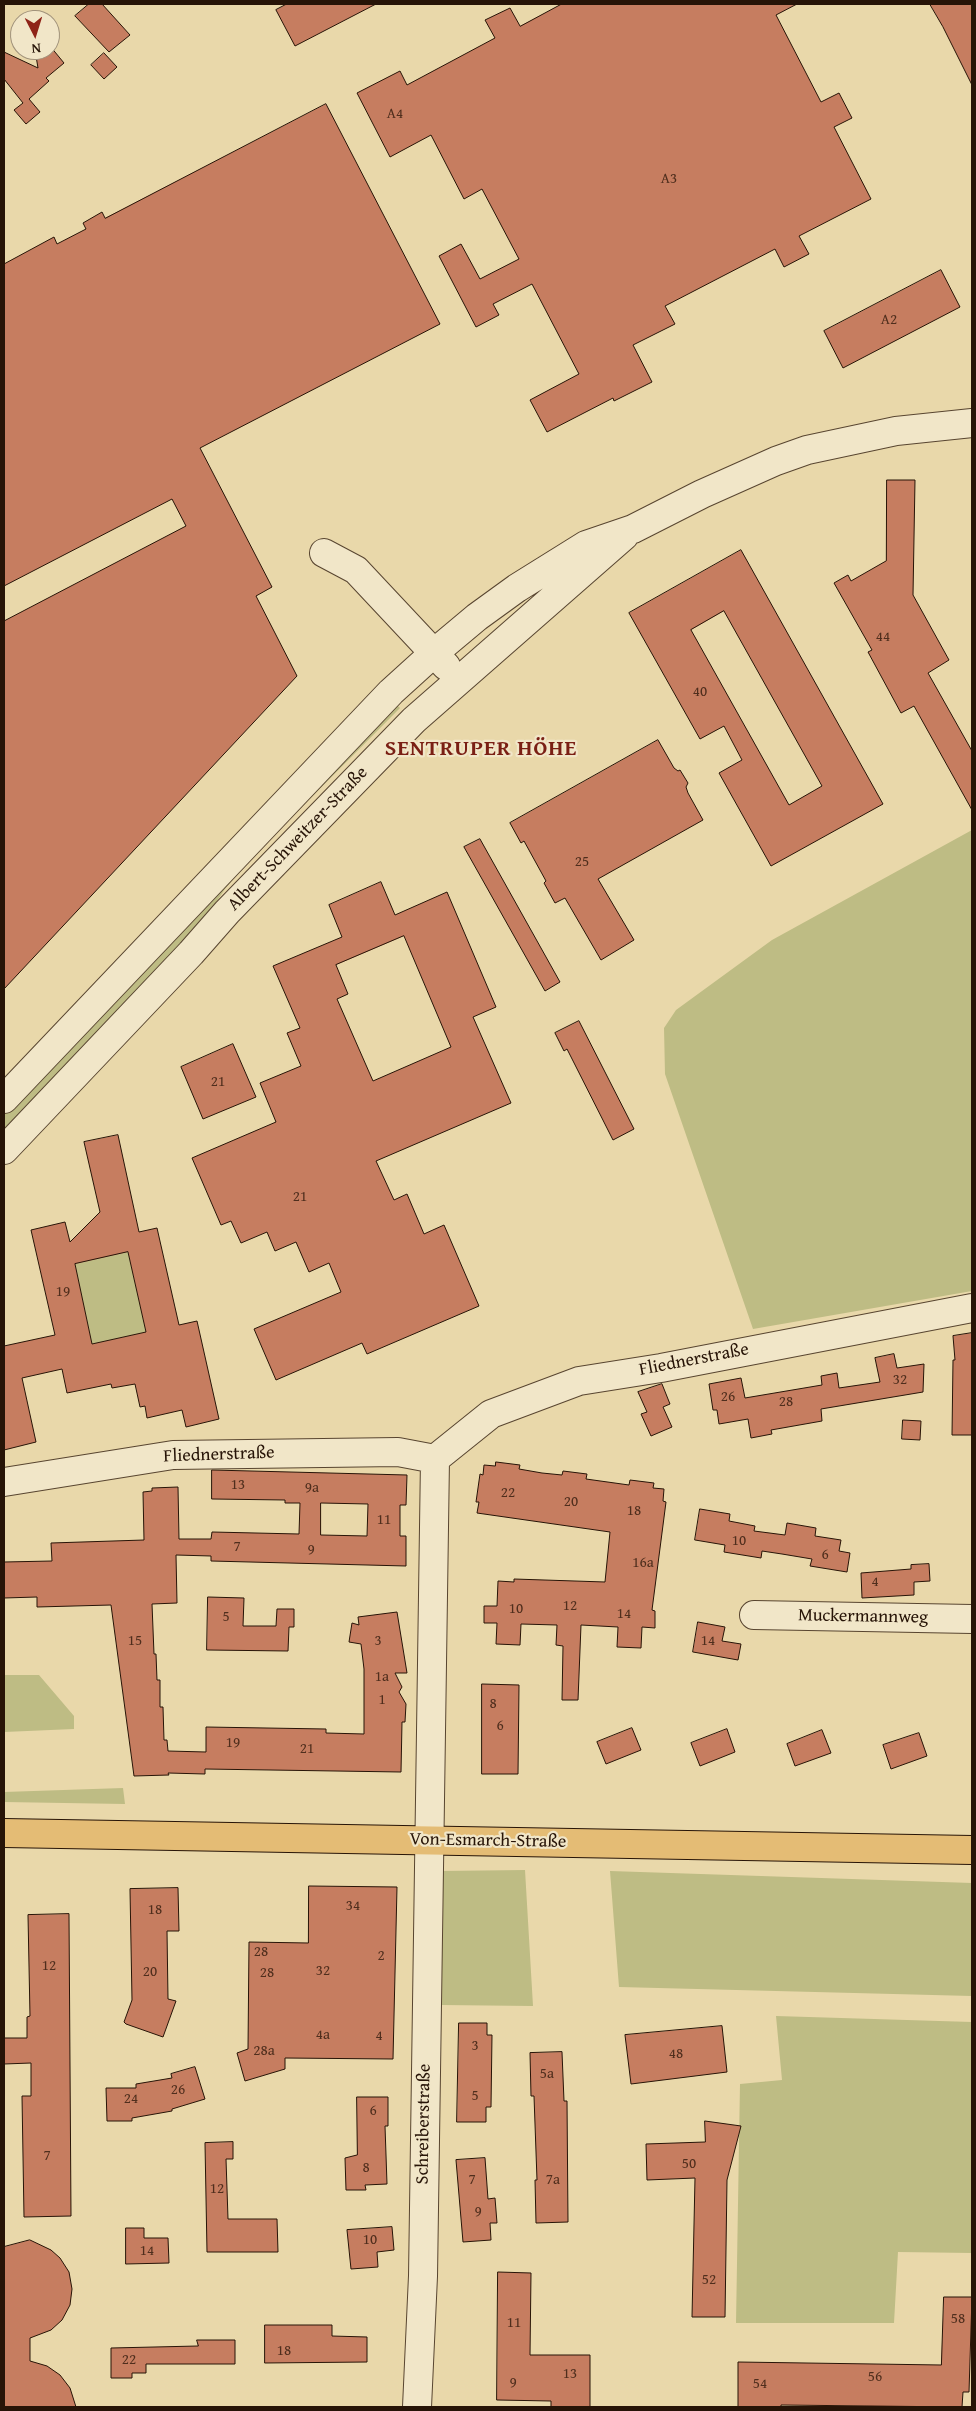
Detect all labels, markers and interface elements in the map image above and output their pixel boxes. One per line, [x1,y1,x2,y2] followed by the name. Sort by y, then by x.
[10,10,60,60] north arrow
[31,39,42,59] text: N
[387,105,403,123] house number: A4
[661,170,677,188] house number: A3
[881,311,897,329] house number: A2
[876,628,890,646] house number: 44
[693,683,707,701] house number: 40
[383,736,579,762] district label: SENTRUPER HÖHE
[223,762,373,916] street label: Albert-Schweitzer-Straße
[575,853,589,871] house number: 25
[211,1073,225,1091] house number: 21
[293,1188,307,1206] house number: 21
[56,1283,70,1301] house number: 19
[637,1339,751,1381] street label: Fliednerstraße
[893,1371,907,1389] house number: 32
[721,1388,735,1406] house number: 26
[779,1393,793,1411] house number: 28
[163,1442,275,1468] street label: Fliednerstraße
[231,1476,245,1494] house number: 13
[305,1479,319,1497] house number: 9a
[501,1484,515,1502] house number: 22
[564,1493,578,1511] house number: 20
[627,1502,641,1520] house number: 18
[377,1511,391,1529] house number: 11
[732,1532,746,1550] house number: 10
[233,1538,241,1556] house number: 7
[307,1541,315,1559] house number: 9
[821,1546,829,1564] house number: 6
[632,1554,654,1572] house number: 16a
[871,1573,879,1591] house number: 4
[563,1597,577,1615] house number: 12
[509,1600,523,1618] house number: 10
[617,1605,631,1623] house number: 14
[798,1605,928,1629] street label: Muckermannweg
[222,1608,230,1626] house number: 5
[128,1632,142,1650] house number: 15
[374,1632,382,1650] house number: 3
[701,1632,715,1650] house number: 14
[375,1668,389,1686] house number: 1a
[378,1691,386,1709] house number: 1
[489,1695,497,1713] house number: 8
[496,1717,504,1735] house number: 6
[226,1734,240,1752] house number: 19
[300,1740,314,1758] house number: 21
[409,1829,567,1853] street label: Von-Esmarch-Straße
[346,1897,360,1915] house number: 34
[148,1901,162,1919] house number: 18
[254,1943,268,1961] house number: 28
[377,1947,385,1965] house number: 2
[42,1957,56,1975] house number: 12
[316,1962,330,1980] house number: 32
[143,1963,157,1981] house number: 20
[260,1964,274,1982] house number: 28
[316,2026,330,2044] house number: 4a
[375,2027,383,2045] house number: 4
[471,2037,479,2055] house number: 3
[253,2042,275,2060] house number: 28a
[669,2045,683,2063] house number: 48
[412,2063,436,2185] street label: Schreiberstraße
[540,2065,554,2083] house number: 5a
[171,2081,185,2099] house number: 26
[471,2087,479,2105] house number: 5
[124,2090,138,2108] house number: 24
[369,2102,377,2120] house number: 6
[43,2147,51,2165] house number: 7
[682,2155,696,2173] house number: 50
[362,2159,370,2177] house number: 8
[468,2171,476,2189] house number: 7
[546,2171,560,2189] house number: 7a
[210,2180,224,2198] house number: 12
[474,2203,482,2221] house number: 9
[363,2231,377,2249] house number: 10
[140,2242,154,2260] house number: 14
[702,2271,716,2289] house number: 52
[951,2310,965,2328] house number: 58
[507,2314,521,2332] house number: 11
[277,2342,291,2360] house number: 18
[122,2351,136,2369] house number: 22
[563,2365,577,2383] house number: 13
[868,2368,882,2386] house number: 56
[509,2374,517,2392] house number: 9
[753,2375,767,2393] house number: 54

